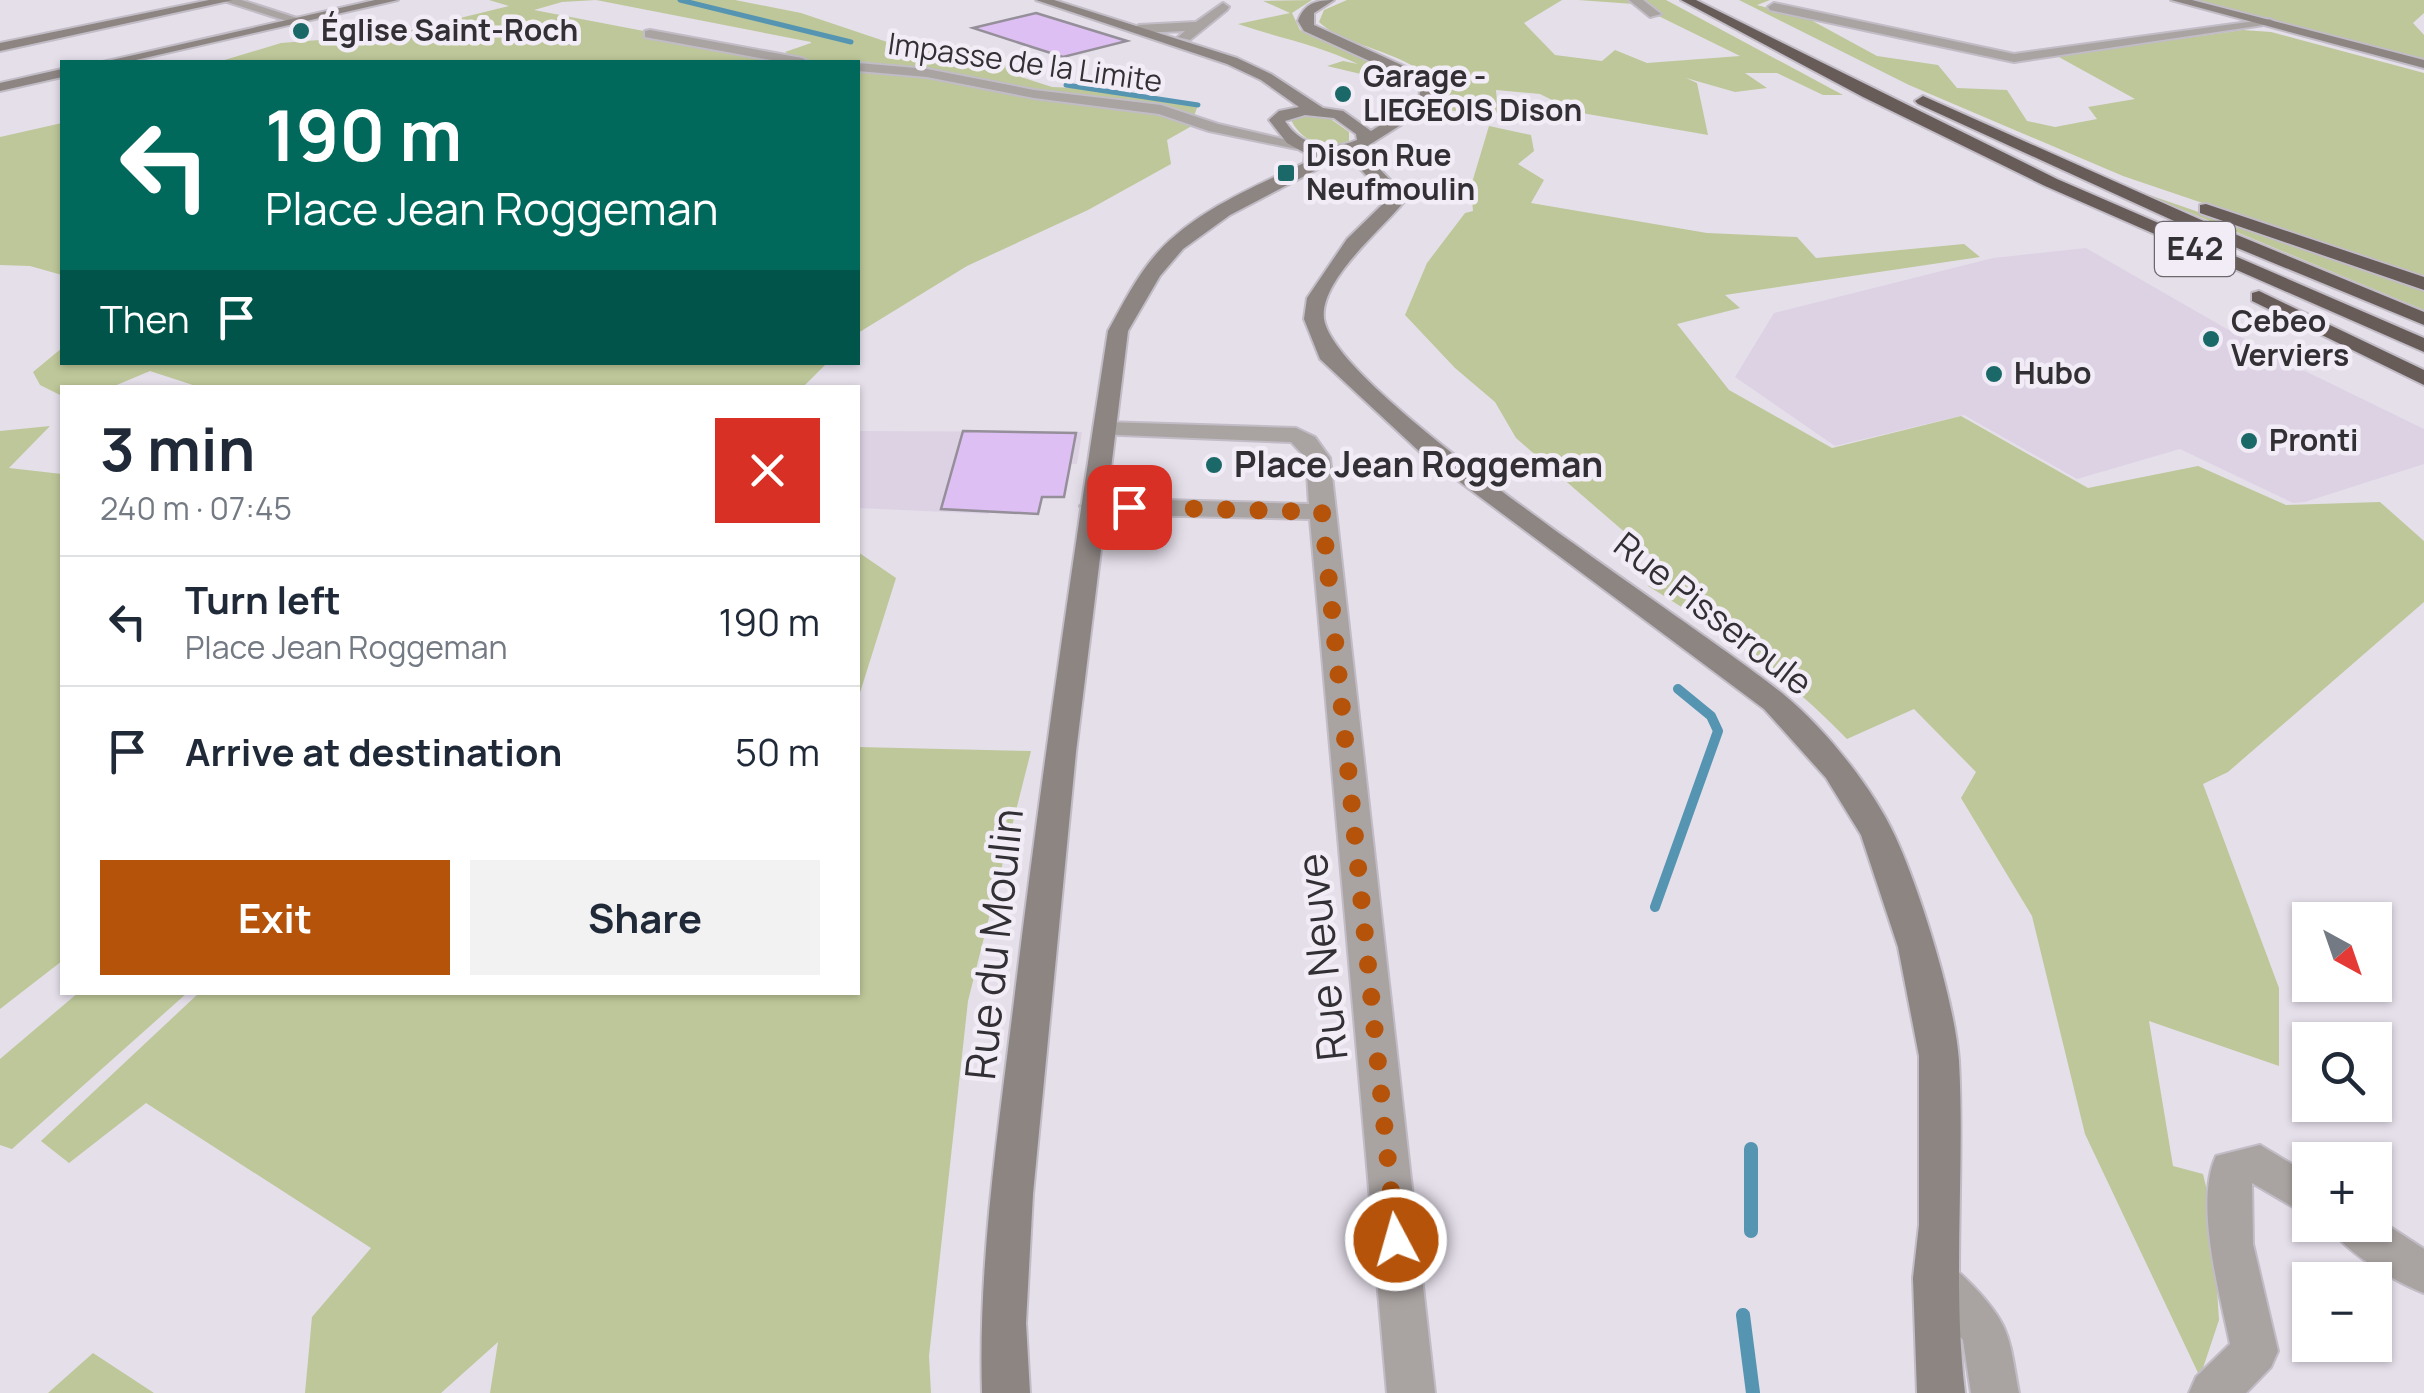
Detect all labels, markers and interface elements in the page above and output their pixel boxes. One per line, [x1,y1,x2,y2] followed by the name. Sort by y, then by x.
[321,9,578,50] place label: Église Saint-Roch
[290,20,312,42] marker: Église Saint-Roch
[885,22,1165,101] street label: Impasse de la Limite
[1363,55,1582,130] place label: Garage - LIEGEOIS Dison
[1332,83,1354,105] marker: Garage - LIEGEOIS Dison
[265,86,462,182] text: 190 m
[100,100,230,230] icon: left
[1306,134,1475,209] place label: Dison Rue Neufmoulin
[1275,162,1297,184] marker: Dison Rue Neufmoulin
[265,177,718,239] text: Place Jean Roggeman
[2155,222,2235,276] road number: E42
[209,290,264,345] icon: arrive
[100,292,189,344] text: Then
[2231,300,2349,375] place label: Cebeo Verviers
[2200,328,2222,350] marker: Cebeo Verviers
[2014,352,2091,393] place label: Hubo
[1983,363,2005,385] marker: Hubo
[100,407,255,489] text: 3 min
[715,418,820,523] button: close
[2269,419,2359,460] place label: Pronti
[2238,430,2260,452] marker: Pronti
[1234,440,1603,488] place label: Place Jean Roggeman
[1203,454,1225,476] marker: Place Jean Roggeman
[1087,465,1172,550] pin
[1102,480,1157,535] icon: arrive
[100,486,292,530] text: 240 m · 07:45
[1605,521,1823,706] street label: Rue Pisseroule
[185,573,341,625] text: Turn left
[100,594,155,649] icon: left
[719,595,820,647] text: 190 m
[185,625,507,669] text: Place Jean Roggeman
[100,724,155,779] icon: arrive
[185,725,562,777] text: Arrive at destination
[735,725,820,777] text: 50 m
[950,805,1036,1082] street label: Rue du Moulin
[1281,851,1361,1063] street label: Rue Neuve
[100,860,450,975] button: Exit
[470,860,820,975] button: Share
[2292,902,2392,1002] north arrow
[2292,902,2392,1362] map controls
[2292,1022,2392,1122] button: search
[2292,1142,2392,1242] button: +
[1344,1188,1448,1292] position arrow
[2292,1262,2392,1362] button: −

